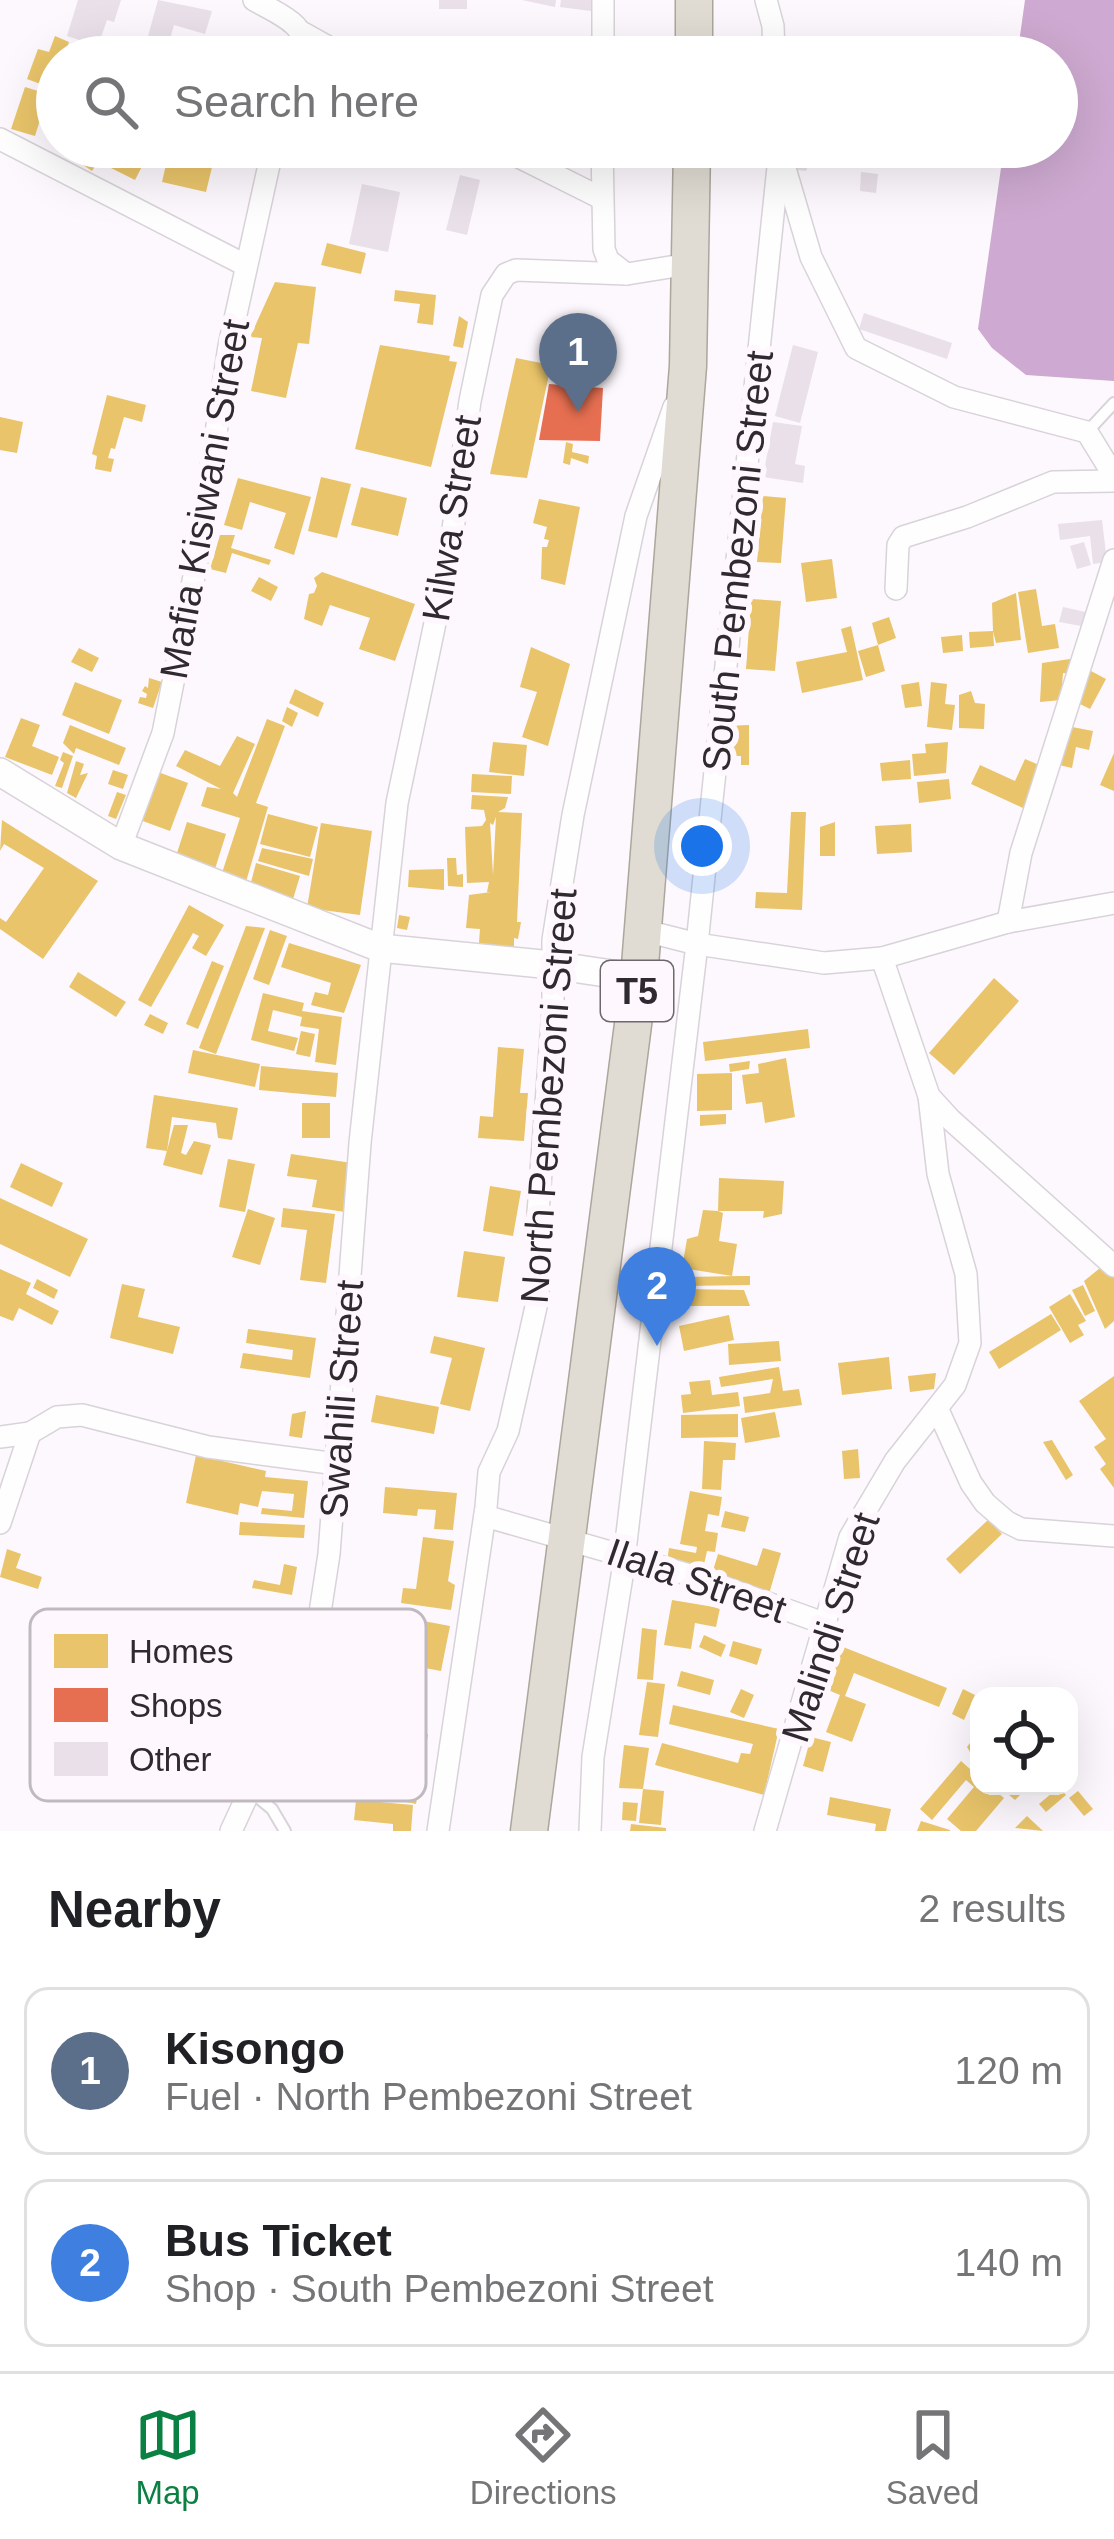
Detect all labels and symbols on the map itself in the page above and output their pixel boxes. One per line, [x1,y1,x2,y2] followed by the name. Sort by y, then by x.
[539,313,617,412] pin: 1
[152,316,257,682] street label: Mafia Kisiwani Street
[694,348,781,774] street label: South Pembezoni Street
[414,412,489,624] street label: Kilwa Street
[672,816,732,876] your location
[513,887,584,1305] street label: North Pembezoni Street
[601,961,673,1021] road number: T5
[618,1247,696,1346] pin: 2
[312,1278,371,1519] street label: Swahili Street
[773,1507,888,1747] street label: Malindi Street
[602,1530,792,1631] street label: Ilala Street
[30,1609,426,1801] legend
[129,1633,234,1670] text: Homes
[129,1687,223,1724] text: Shops
[129,1741,212,1778] text: Other

